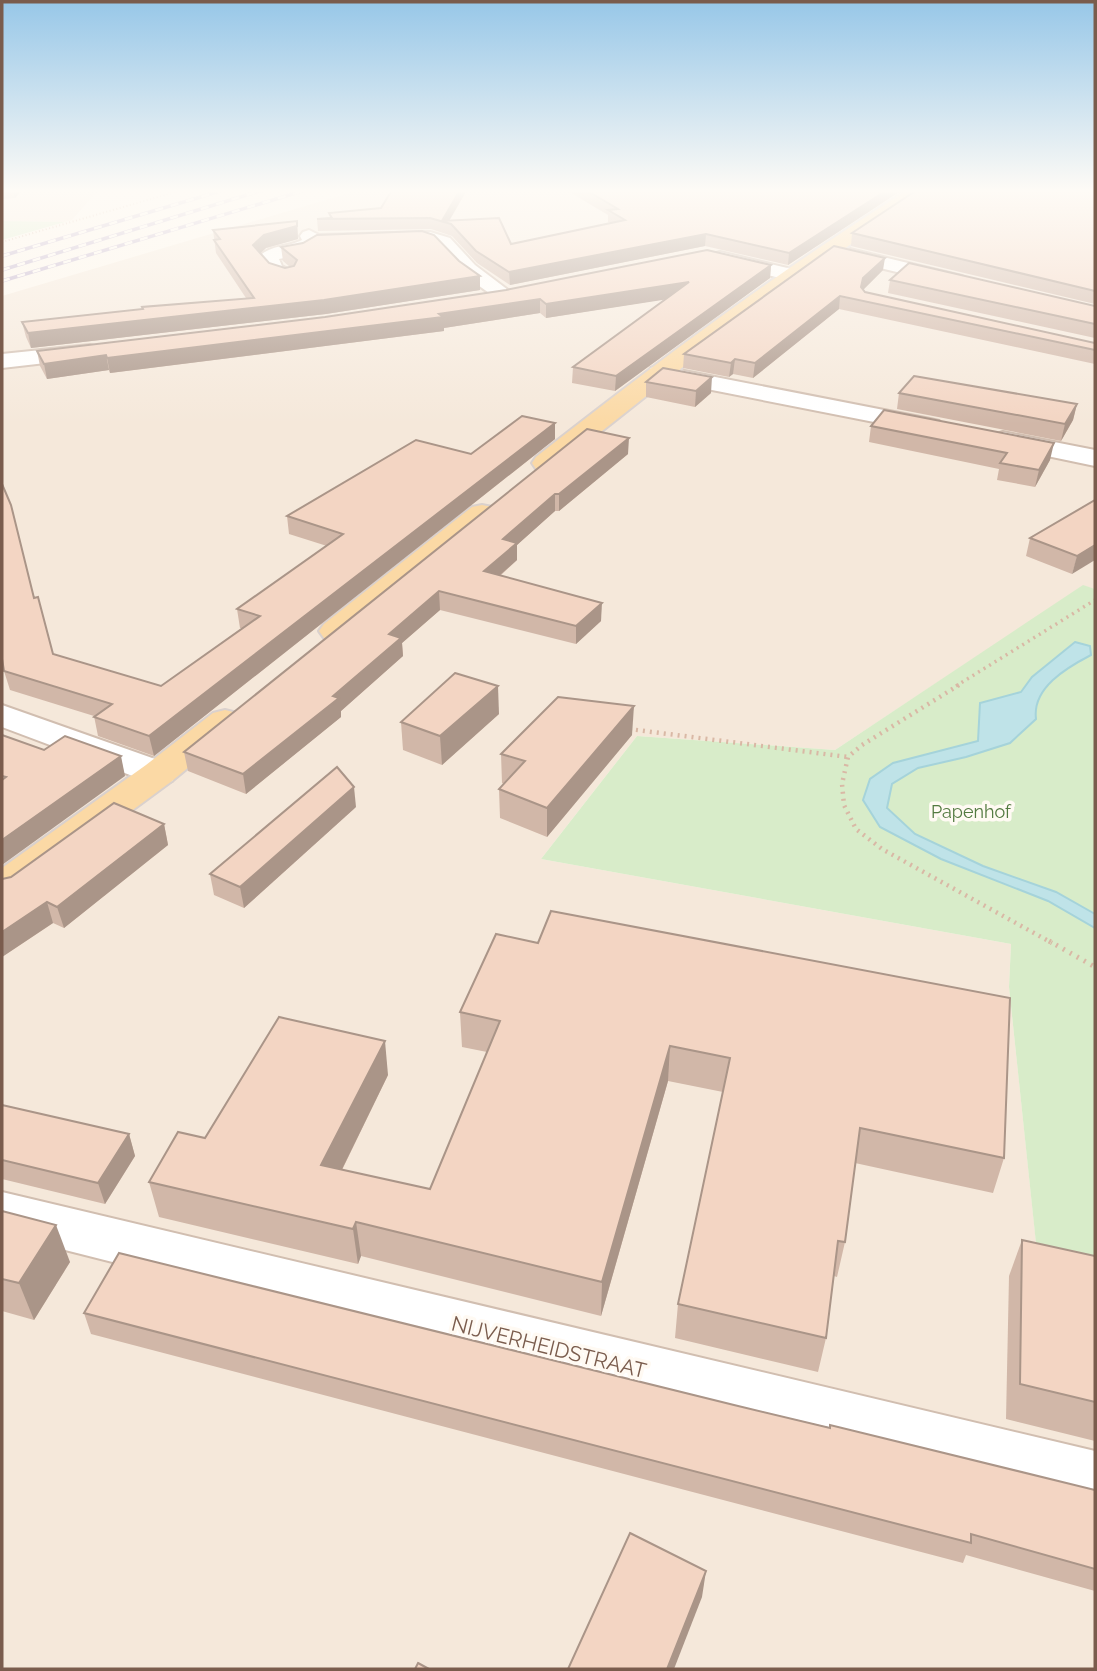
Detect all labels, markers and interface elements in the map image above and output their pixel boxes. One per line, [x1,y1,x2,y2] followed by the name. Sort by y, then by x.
[931,801,1012,822] park label: Papenhof
[449,1311,649,1383] street label: NIJVERHEIDSTRAAT

